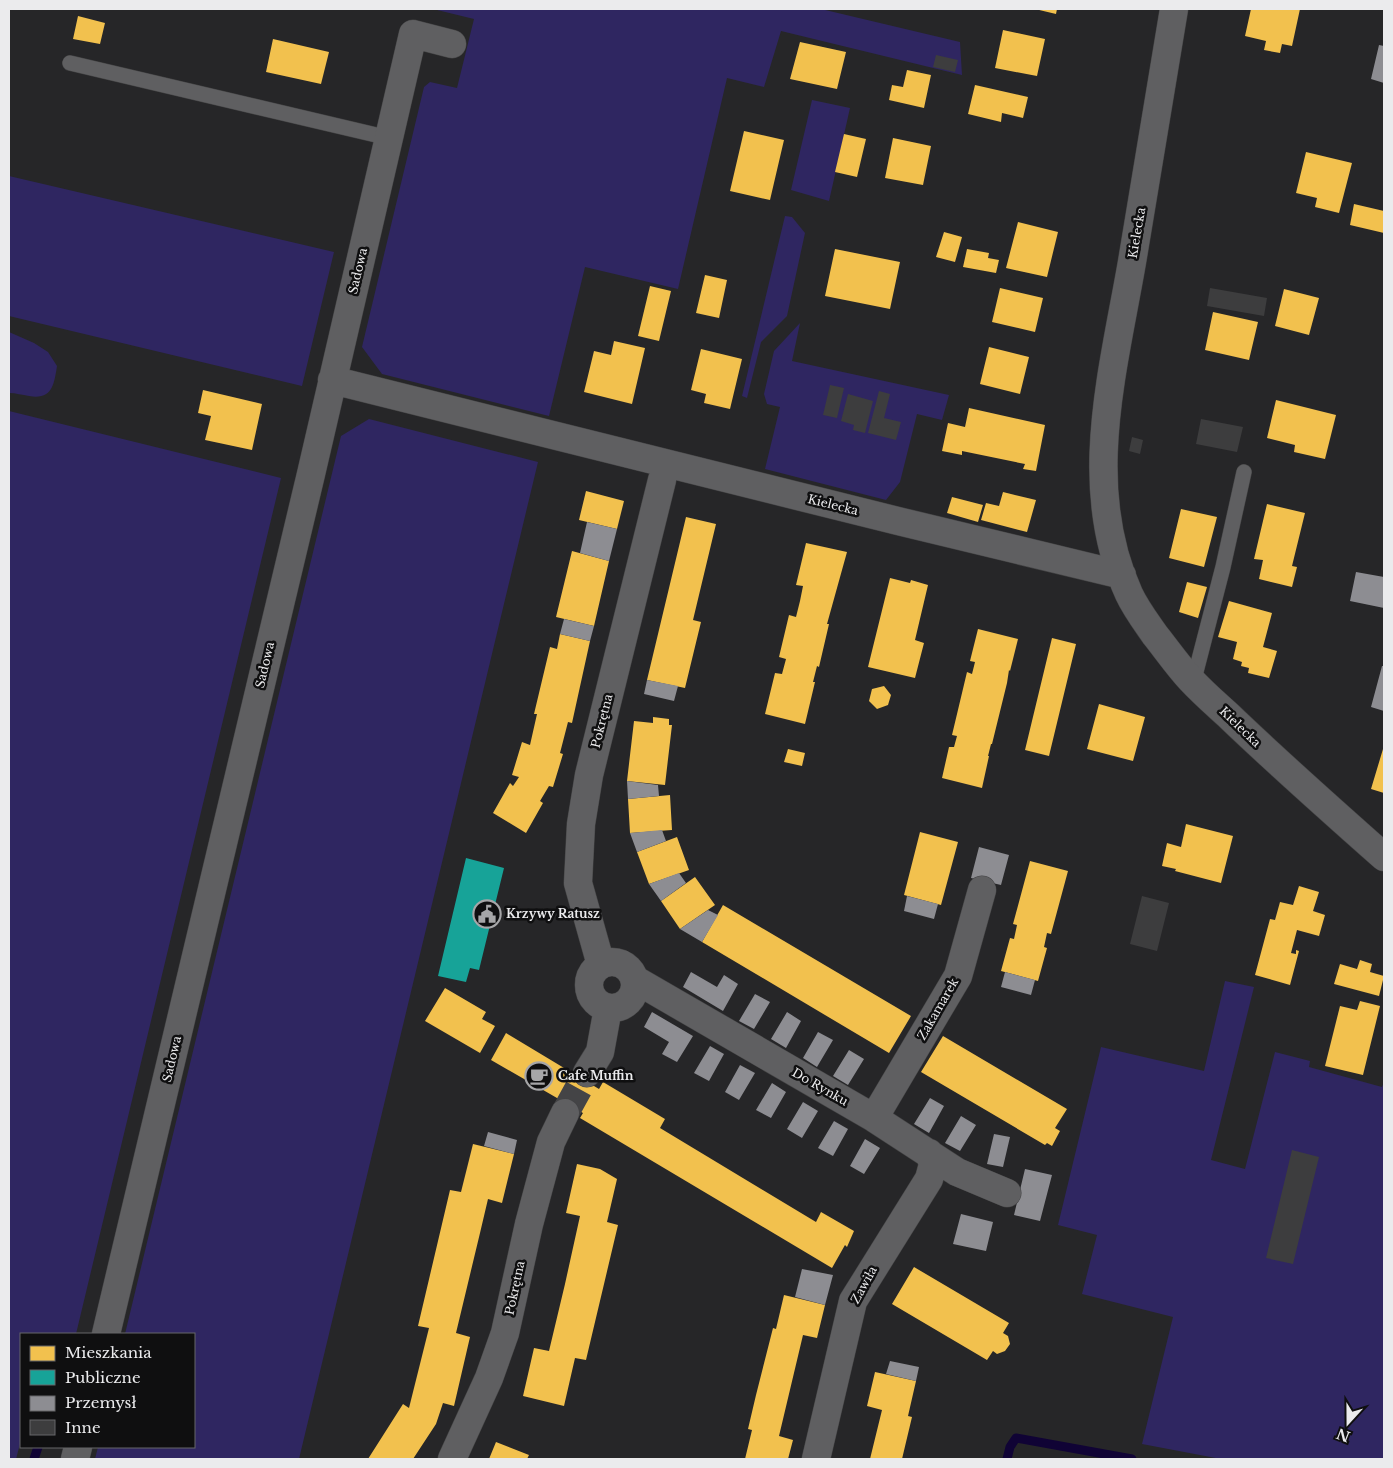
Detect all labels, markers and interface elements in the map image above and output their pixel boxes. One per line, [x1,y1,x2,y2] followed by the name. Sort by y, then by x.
[1125,206,1148,260] street label: Kielecka
[345,246,370,295] street label: Sadowa
[806,491,860,518] street label: Kielecka
[252,640,277,689] street label: Sadowa
[588,692,616,749] street label: Pokrętna
[1217,703,1264,750] street label: Kielecka
[472,899,502,929] public building icon: Krzywy Ratusz
[506,906,600,921] place label: Krzywy Ratusz
[914,974,962,1043] street label: Zakamarek
[159,1034,184,1083] street label: Sadowa
[524,1061,554,1091] cafe icon: Cafe Muffin
[790,1064,851,1109] street label: Do Rynku
[558,1068,634,1083] place label: Cafe Muffin
[501,1259,528,1316] street label: Pokrętna
[847,1263,880,1306] street label: Zawiła
[20,1333,195,1448] legend
[65,1343,152,1362] text: Mieszkania
[65,1368,140,1387] text: Publiczne
[65,1393,136,1412] text: Przemysł
[1323,1398,1373,1448] north arrow
[65,1418,101,1437] text: Inne
[1334,1424,1353,1446] text: N

